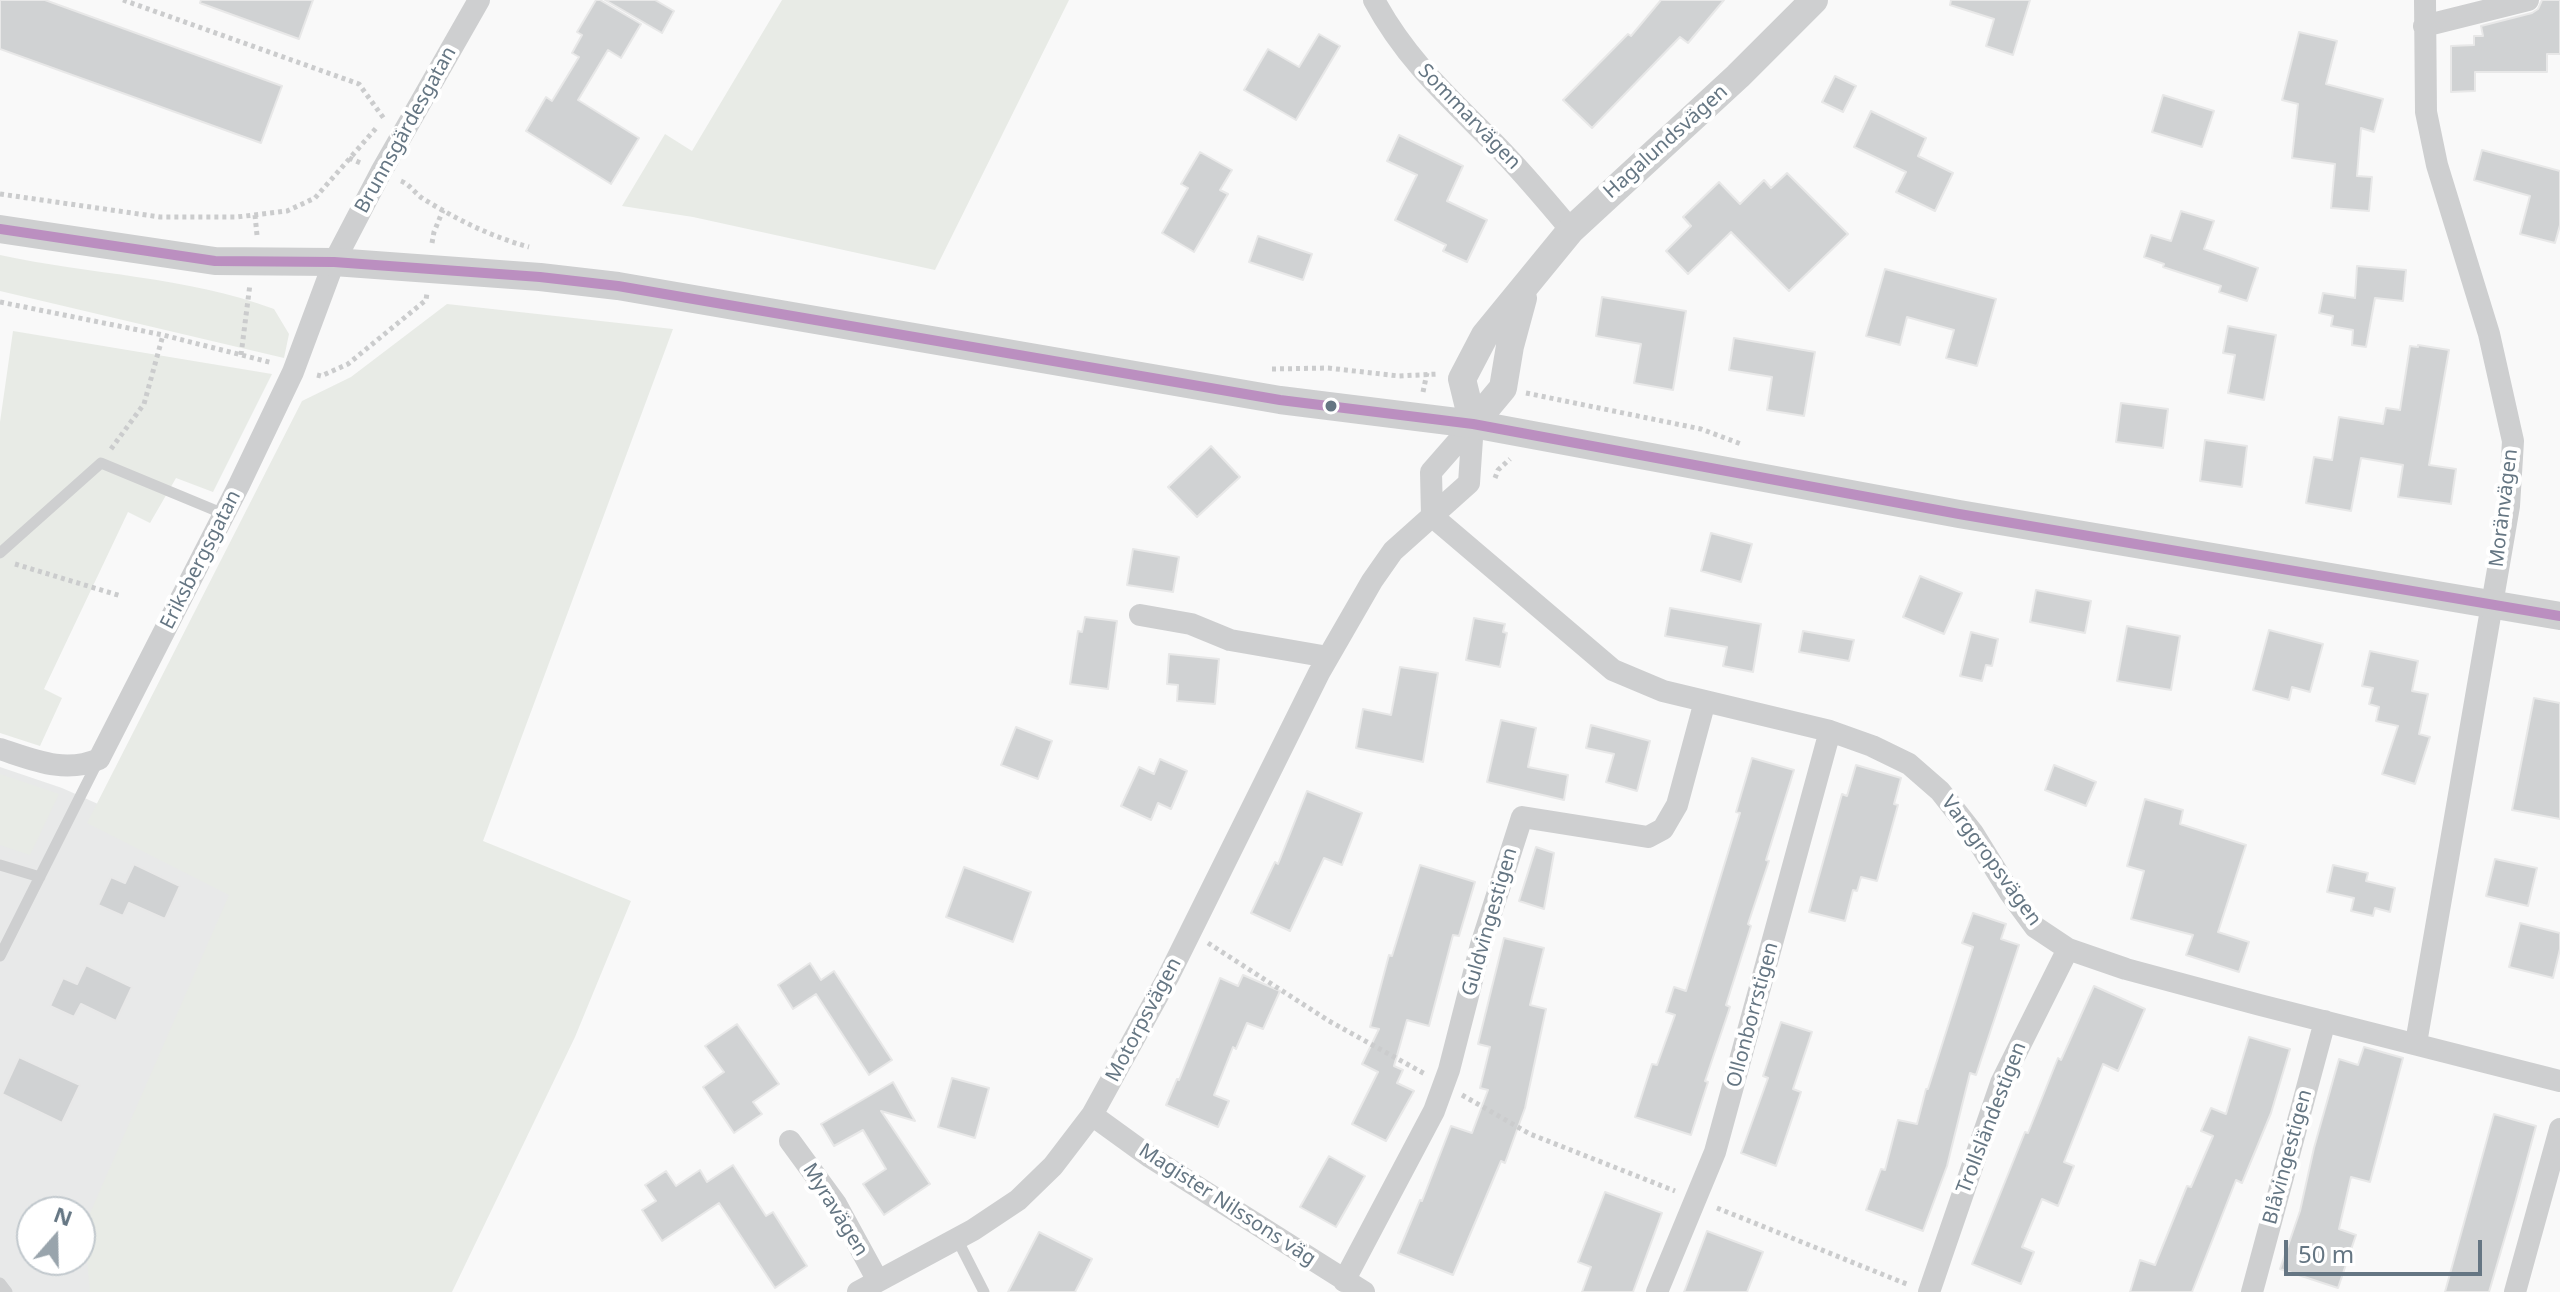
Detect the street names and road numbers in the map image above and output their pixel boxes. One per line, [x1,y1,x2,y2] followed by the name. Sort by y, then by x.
[350,43,462,217] street label: Brunnsgärdesgatan
[1413,59,1525,175] street label: Sommarvägen
[1599,80,1733,204] street label: Hagalundsvägen
[2485,447,2523,569] street label: Moränvägen
[156,487,246,633] street label: Eriksbergsgatan
[1936,791,2046,931] street label: Varggropsvägen
[1457,845,1523,999] street label: Guldvingestigen
[1722,940,1784,1090] street label: Ollonborrstigen
[1101,954,1187,1086] street label: Motorpsvägen
[1952,1039,2032,1197] street label: Trollsländestigen
[2258,1087,2318,1227] street label: Blåvingestigen
[1134,1139,1320,1271] street label: Magister Nilssons väg
[797,1159,873,1261] street label: Myravägen

